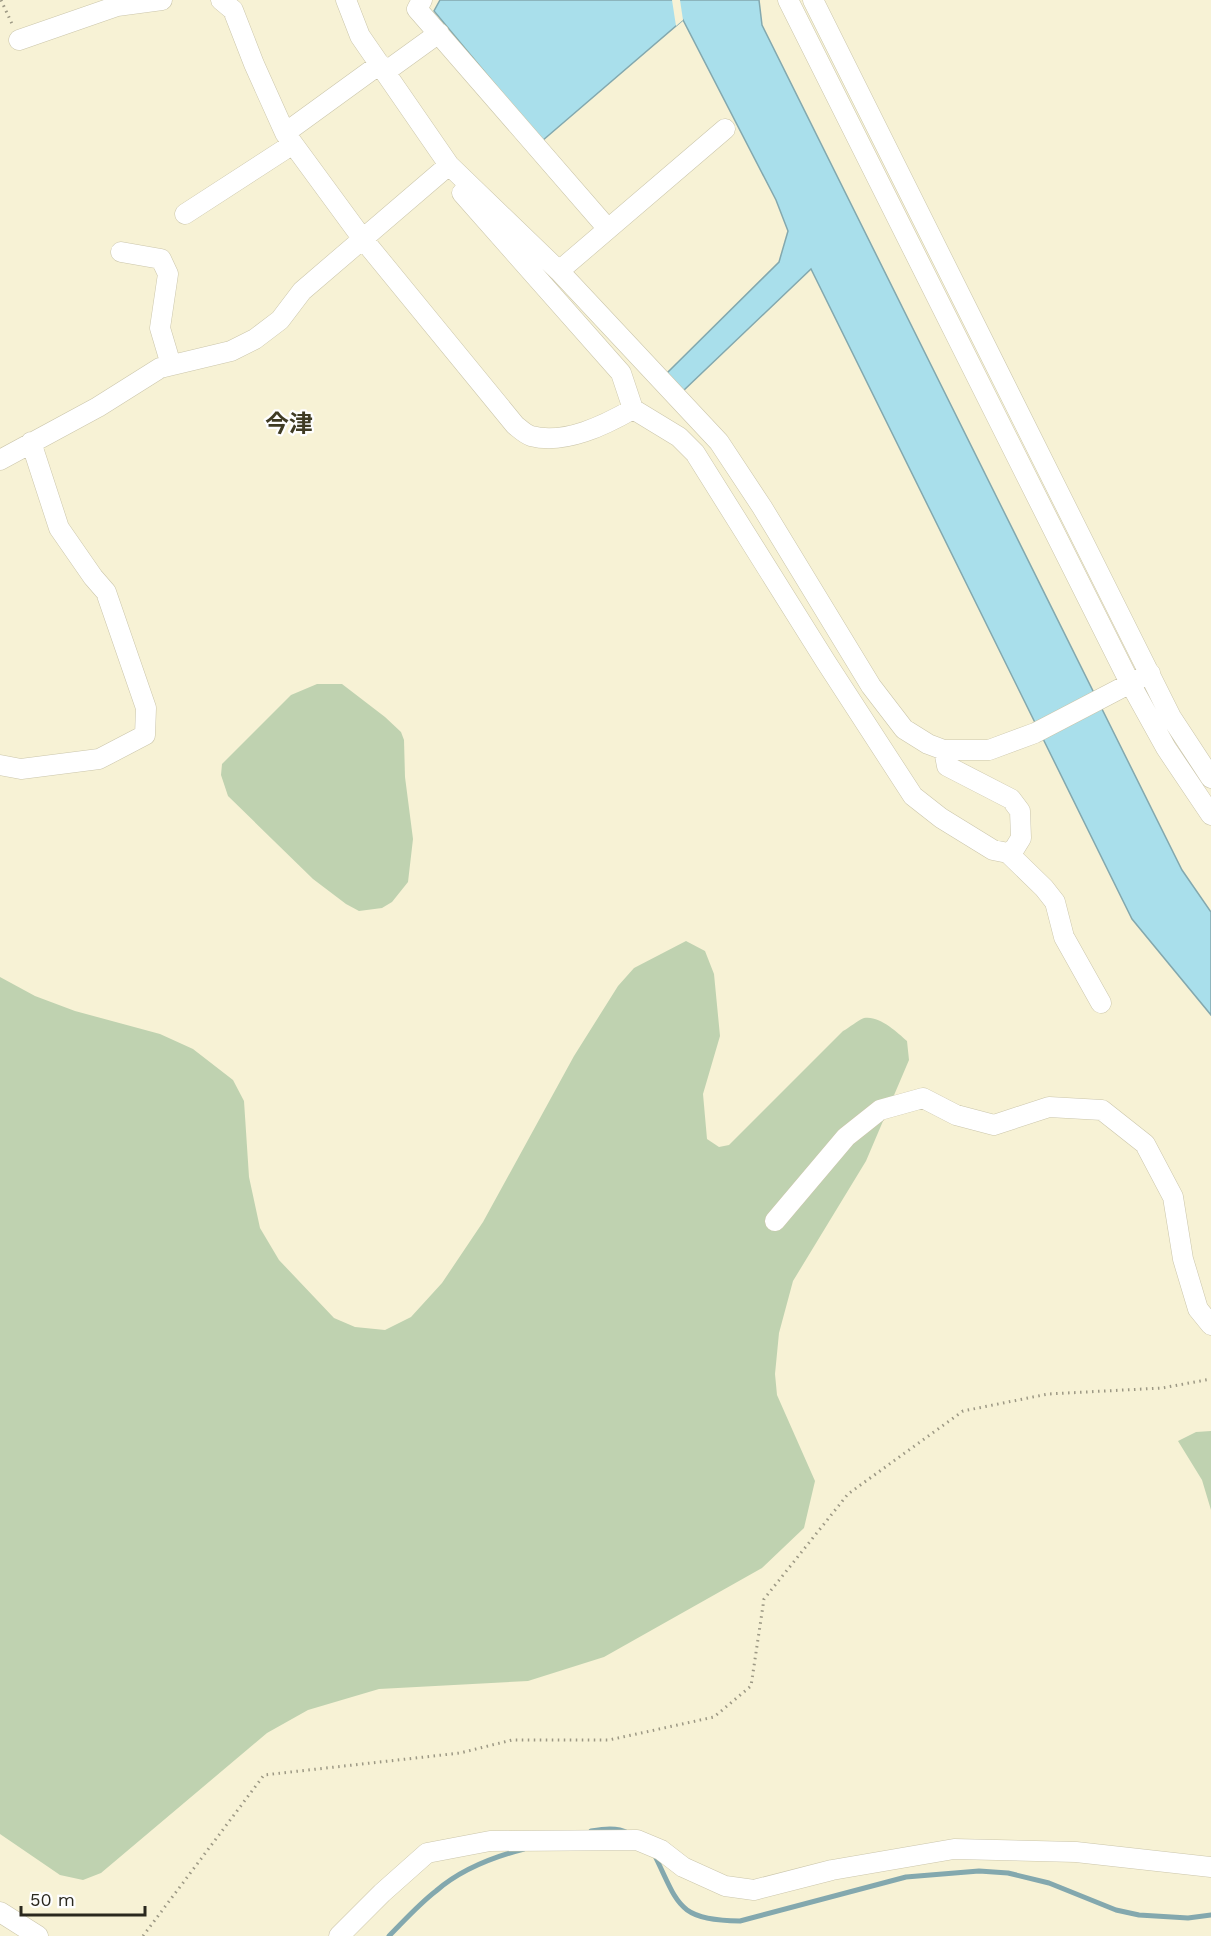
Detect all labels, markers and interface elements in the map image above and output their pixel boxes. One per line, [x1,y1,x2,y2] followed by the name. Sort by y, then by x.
[265,410,313,438] district label: 今津
[21,1879,146,1917] scale bar
[30,1889,75,1910] text: 50 m

